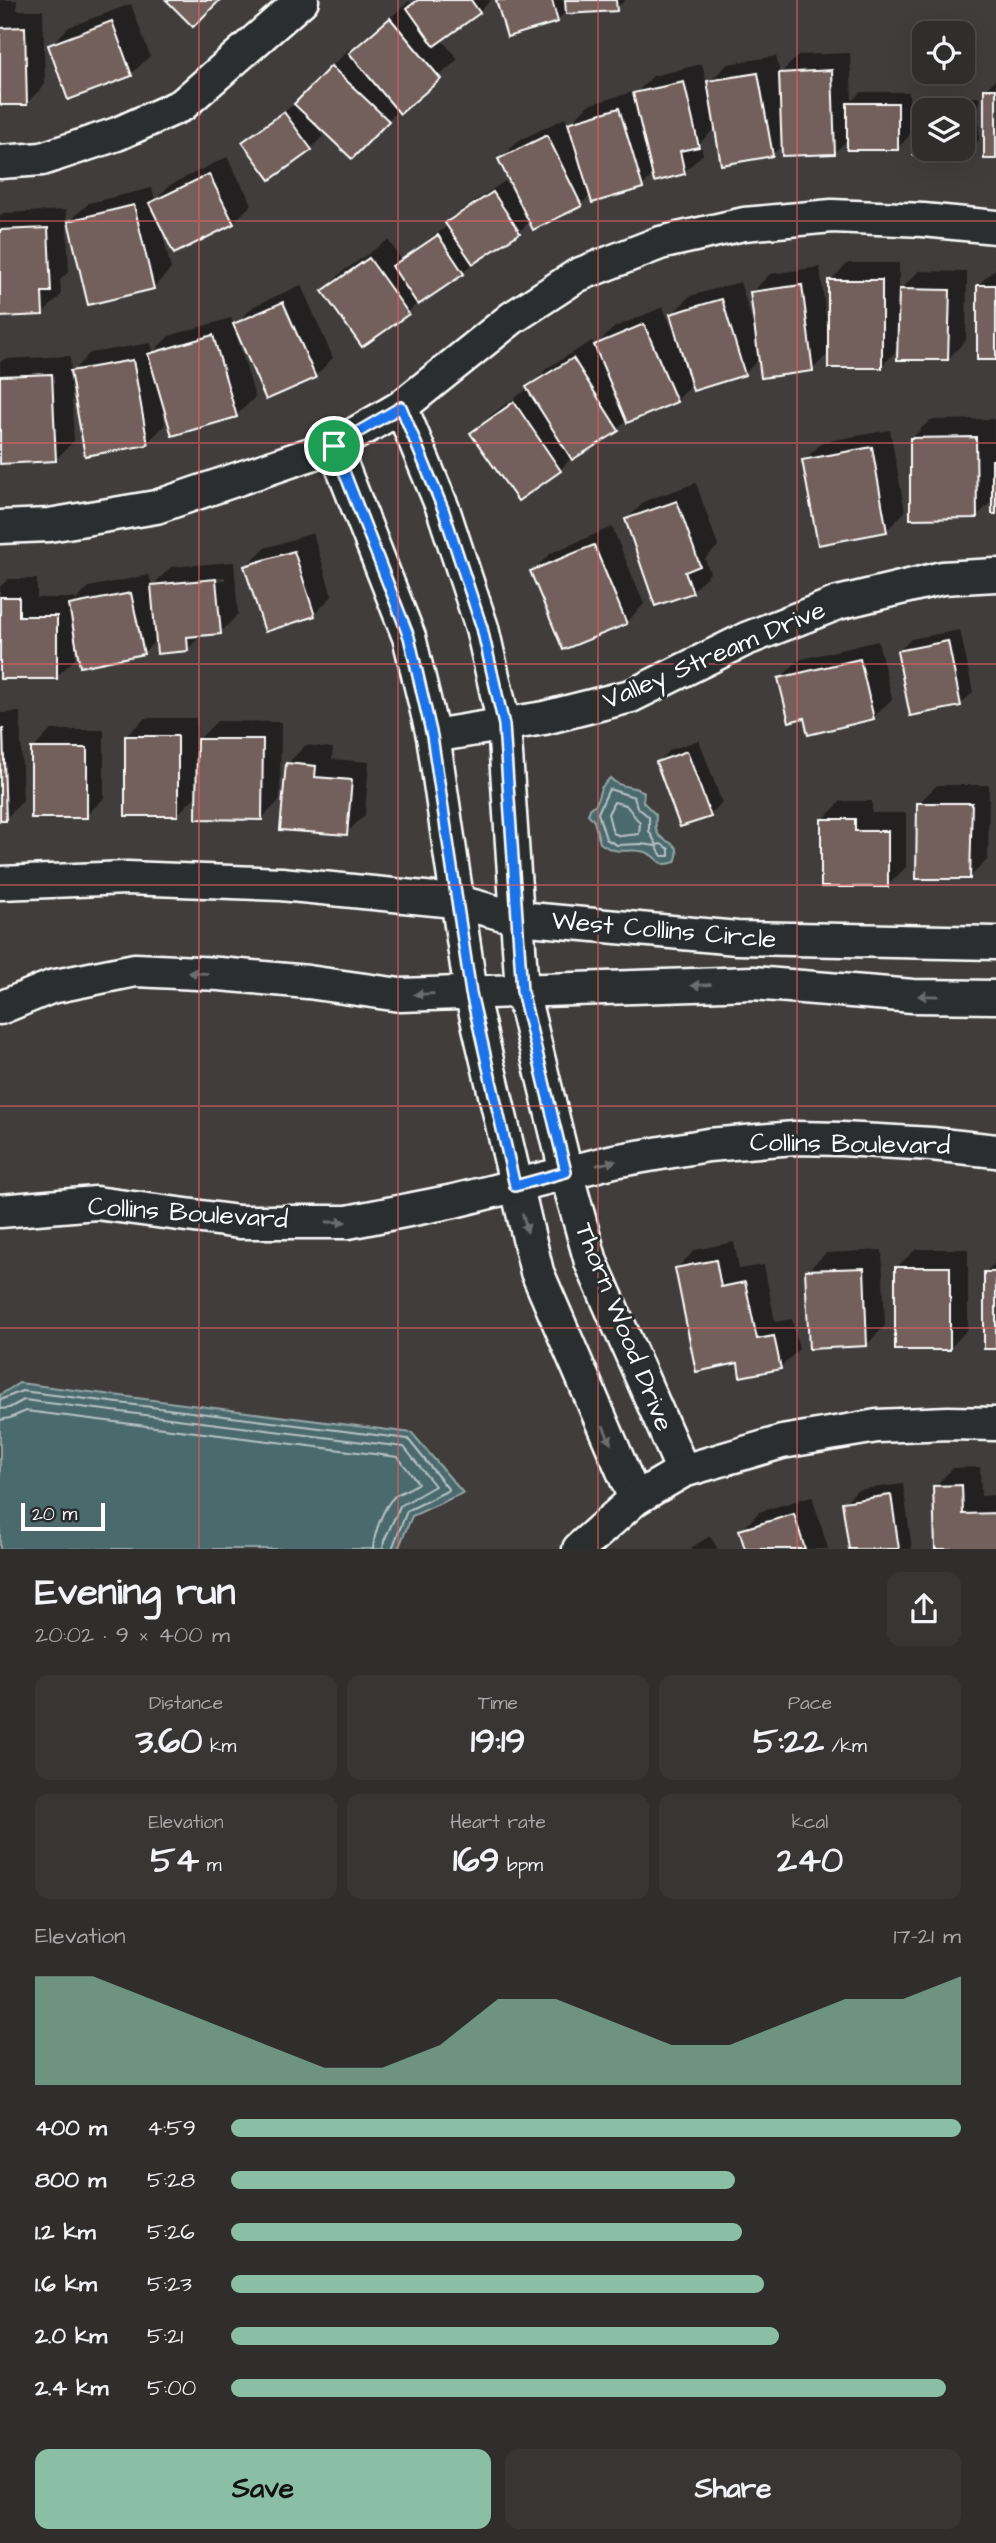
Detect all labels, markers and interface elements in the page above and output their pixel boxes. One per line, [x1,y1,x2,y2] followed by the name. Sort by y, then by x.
[912,21,975,161] map controls
[912,21,975,84] button: locate
[912,98,975,161] button: layers
[304,416,364,476] pin
[315,427,353,465] icon: arrive
[597,592,832,720] street label: Valley Stream Drive
[550,902,778,958] street label: West Collins Circle
[187,967,209,978] one-way arrow
[690,979,712,990] one-way arrow
[413,989,435,1000] one-way arrow
[917,990,939,1002] one-way arrow
[749,1124,951,1164] street label: Collins Boulevard
[595,1157,617,1168] one-way arrow
[87,1188,289,1238] street label: Collins Boulevard
[520,1212,531,1234] one-way arrow
[325,1216,347,1228] one-way arrow
[566,1218,682,1436] street label: Thorn Wood Drive
[602,1424,613,1445] one-way arrow
[21,1500,105,1532] scale bar
[32,1501,77,1528] text: 20 m
[35,1567,236,1619] text: Evening run
[887,1572,961,1646] button: share
[35,1619,230,1651] text: 20:02 · 9 × 400 m
[149,1690,223,1717] text: Distance
[478,1690,518,1717] text: Time
[788,1690,832,1717] text: Pace
[136,1717,202,1766] text: 3.60
[471,1717,525,1766] text: 19:19
[753,1717,824,1766] text: 5:22
[202,1733,236,1760] text: km
[824,1733,867,1760] text: /km
[149,1809,223,1836] text: Elevation
[450,1809,546,1836] text: Heart rate
[792,1809,828,1836] text: kcal
[150,1836,199,1885] text: 54
[453,1836,499,1885] text: 169
[777,1836,843,1885] text: 240
[199,1852,222,1879] text: m
[499,1852,543,1879] text: bpm
[35,1920,126,1952] text: Elevation
[894,1920,961,1952] text: 17–21 m
[35,2112,107,2144] text: 400 m
[147,2112,196,2144] text: 4:59
[35,2164,106,2196] text: 800 m
[147,2164,195,2196] text: 5:28
[35,2216,96,2248] text: 1.2 km
[147,2216,195,2248] text: 5:26
[35,2268,97,2300] text: 1.6 km
[147,2268,192,2300] text: 5:23
[35,2320,107,2352] text: 2.0 km
[147,2320,183,2352] text: 5:21
[35,2372,108,2404] text: 2.4 km
[147,2372,196,2404] text: 5:00
[35,2449,491,2529] button: Save
[505,2449,961,2529] button: Share

